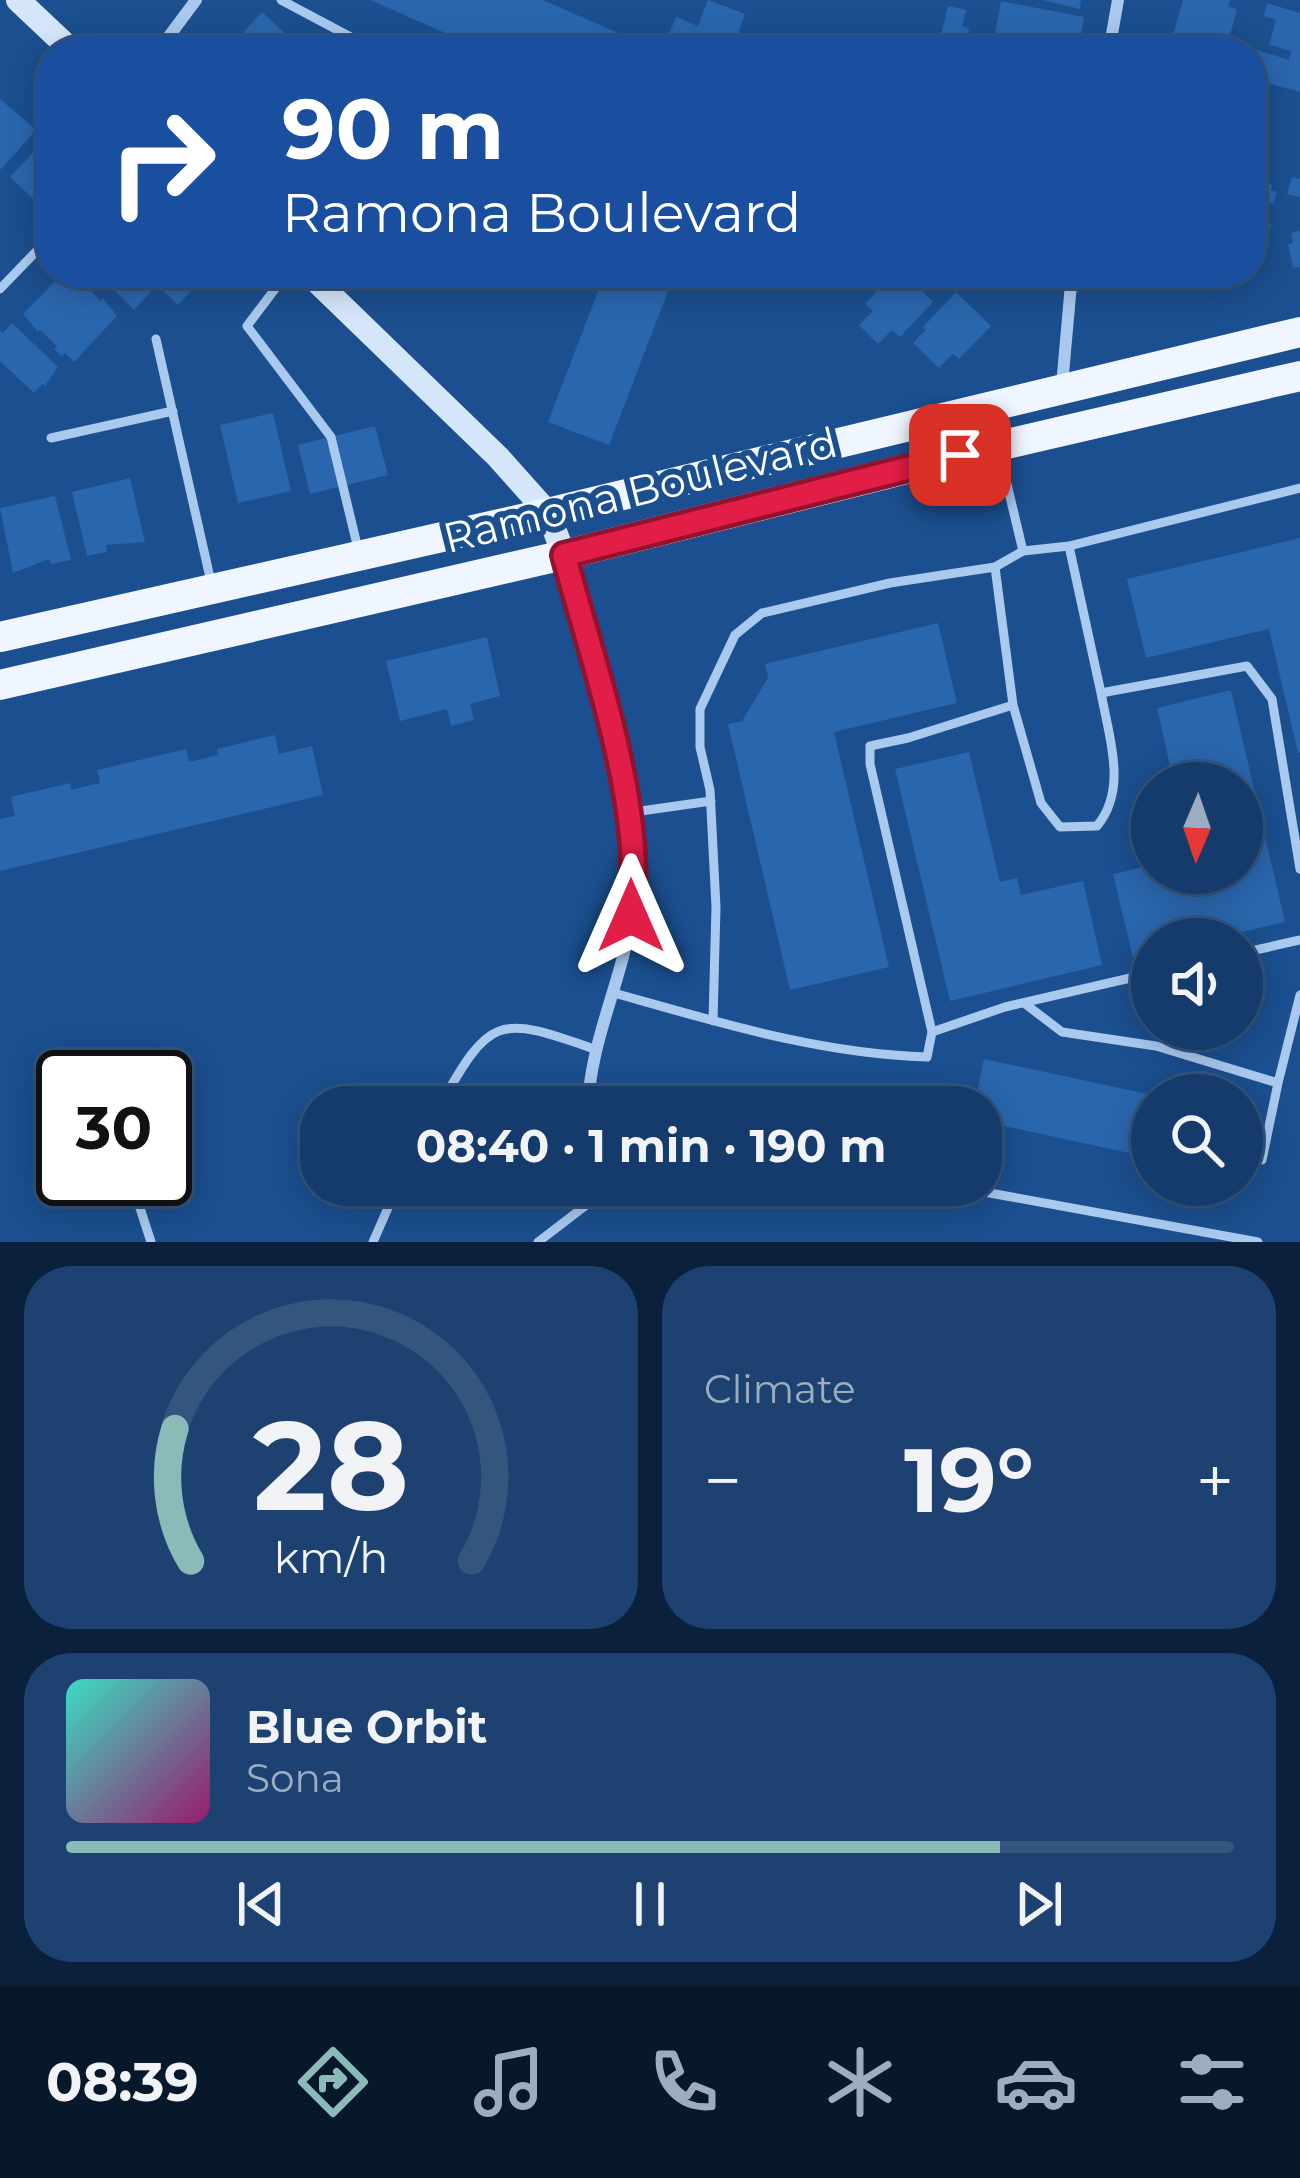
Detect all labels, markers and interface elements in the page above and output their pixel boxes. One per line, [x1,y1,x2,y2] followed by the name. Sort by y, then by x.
[282,78,504,180] text: 90 m
[84,84,240,240] icon: right
[282,180,801,246] text: Ramona Boulevard
[909,404,1011,506] pin
[438,416,842,564] street label: Ramona Boulevard
[927,422,993,488] icon: arrive
[1131,762,1263,894] north arrow
[1131,762,1263,1206] map controls
[568,853,694,979] position arrow
[1131,918,1263,1050] button: sound
[36,1050,192,1206] speed limit sign: 30
[1131,1074,1263,1206] button: search
[416,1118,886,1173] text: 08:40 · 1 min · 190 m
[704,1365,856,1413] text: Climate
[253,1389,409,1541] text: 28
[904,1425,1034,1535] text: 19°
[704,1440,742,1521] text: −
[1196,1440,1234,1521] text: +
[274,1530,388,1583] text: km/h
[246,1699,487,1754] text: Blue Orbit
[246,1754,344,1802] text: Sona
[228,1871,294,1937] icon: previous
[617,1871,683,1937] icon: pause
[1006,1871,1072,1937] icon: next
[291,2040,375,2124] icon: directions
[467,2040,551,2124] icon: music
[642,2040,726,2124] icon: phone
[818,2040,902,2124] icon: climate
[994,2040,1078,2124] icon: car
[1170,2040,1254,2124] icon: filters
[46,2049,199,2115] text: 08:39

